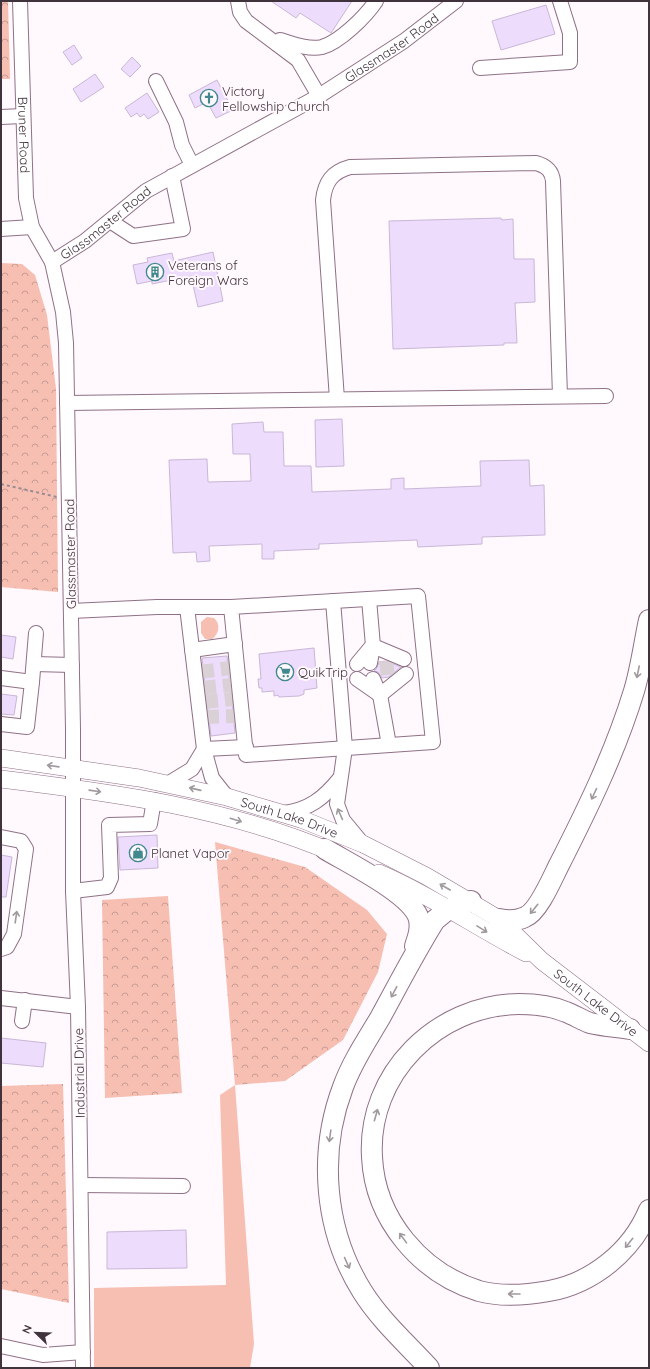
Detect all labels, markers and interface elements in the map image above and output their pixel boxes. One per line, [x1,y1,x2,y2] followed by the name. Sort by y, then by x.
[341,10,441,85] street label: Glassmaster Road
[222,83,330,114] place label: Victory Fellowship Church
[199,88,219,108] church icon: Victory Fellowship Church
[15,96,33,173] street label: Bruner Road
[57,182,154,263] street label: Glassmaster Road
[168,257,248,288] place label: Veterans of Foreign Wars
[145,262,165,282] building icon: Veterans of Foreign Wars
[61,499,79,609] street label: Glassmaster Road
[275,662,295,682] supermarket icon: QuikTrip
[298,664,348,680] place label: QuikTrip
[634,665,642,678] one-way arrow
[47,762,60,770] one-way arrow
[189,785,202,792] one-way arrow
[88,787,101,795] one-way arrow
[590,788,597,800] one-way arrow
[239,794,340,841] street label: South Lake Drive
[336,809,343,821] one-way arrow
[229,817,242,824] one-way arrow
[128,843,148,863] shop icon: Planet Vapor
[151,845,230,861] place label: Planet Vapor
[439,882,451,890] one-way arrow
[529,903,538,914] one-way arrow
[12,910,20,923] one-way arrow
[476,926,488,934] one-way arrow
[551,965,641,1040] street label: South Lake Drive
[389,986,397,998] one-way arrow
[70,1028,88,1118] street label: Industrial Drive
[373,1109,380,1122] one-way arrow
[326,1129,334,1142] one-way arrow
[398,1233,407,1244] one-way arrow
[625,1238,633,1249] one-way arrow
[344,1256,351,1268] one-way arrow
[508,1290,521,1298] one-way arrow
[16,1313,56,1353] north arrow
[19,1323,35,1336] text: N

